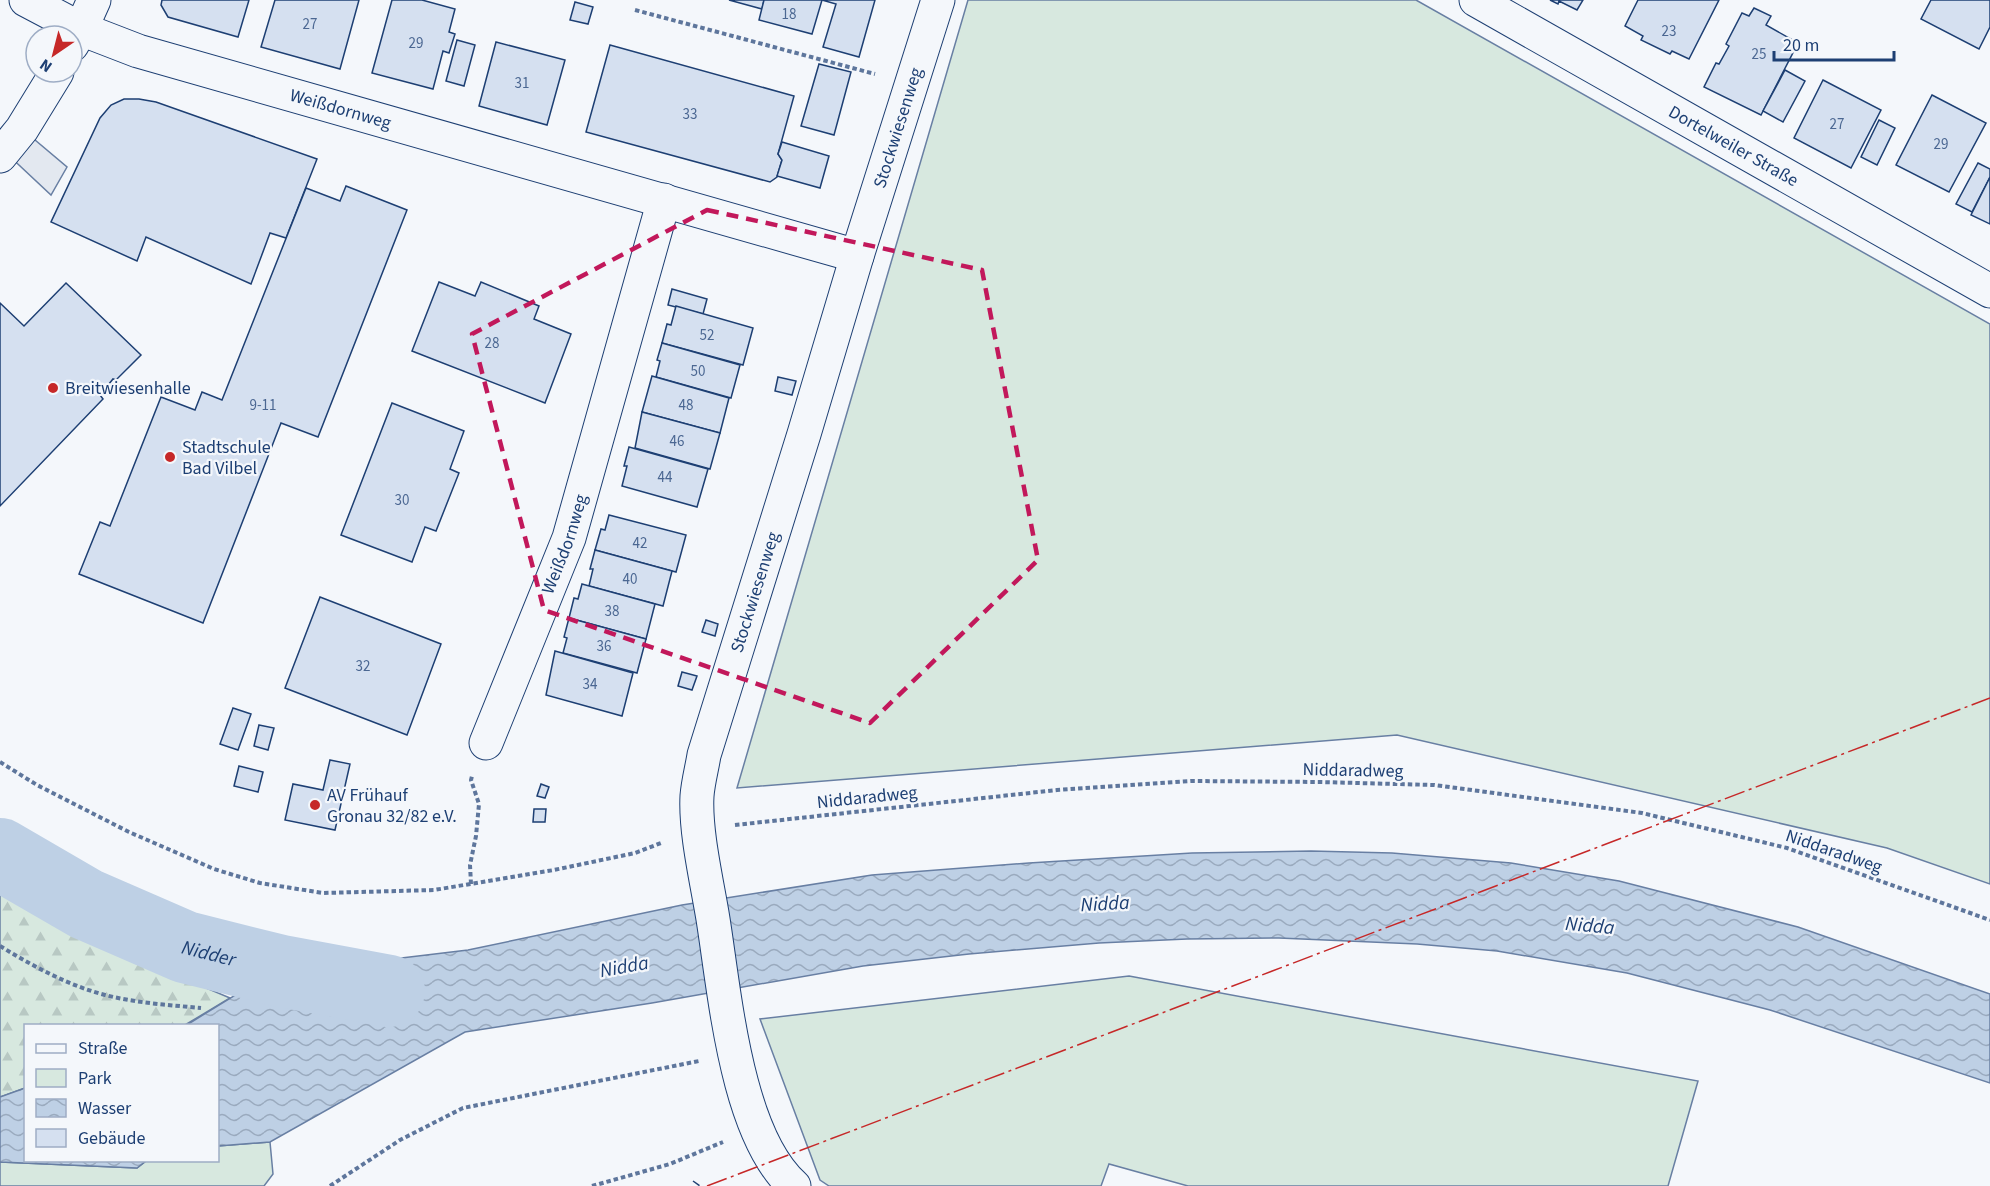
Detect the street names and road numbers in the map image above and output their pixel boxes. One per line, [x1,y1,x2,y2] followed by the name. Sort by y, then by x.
[867,64,929,191] street label: Stockwiesenweg
[287,83,394,136] street label: Weißdornweg
[1664,100,1803,193] street label: Dortelweiler Straße
[536,491,594,598] street label: Weißdornweg
[725,529,786,656] street label: Stockwiesenweg
[1302,757,1404,784] street label: Niddaradweg
[816,780,918,815] street label: Niddaradweg
[1782,823,1886,880] street label: Niddaradweg

